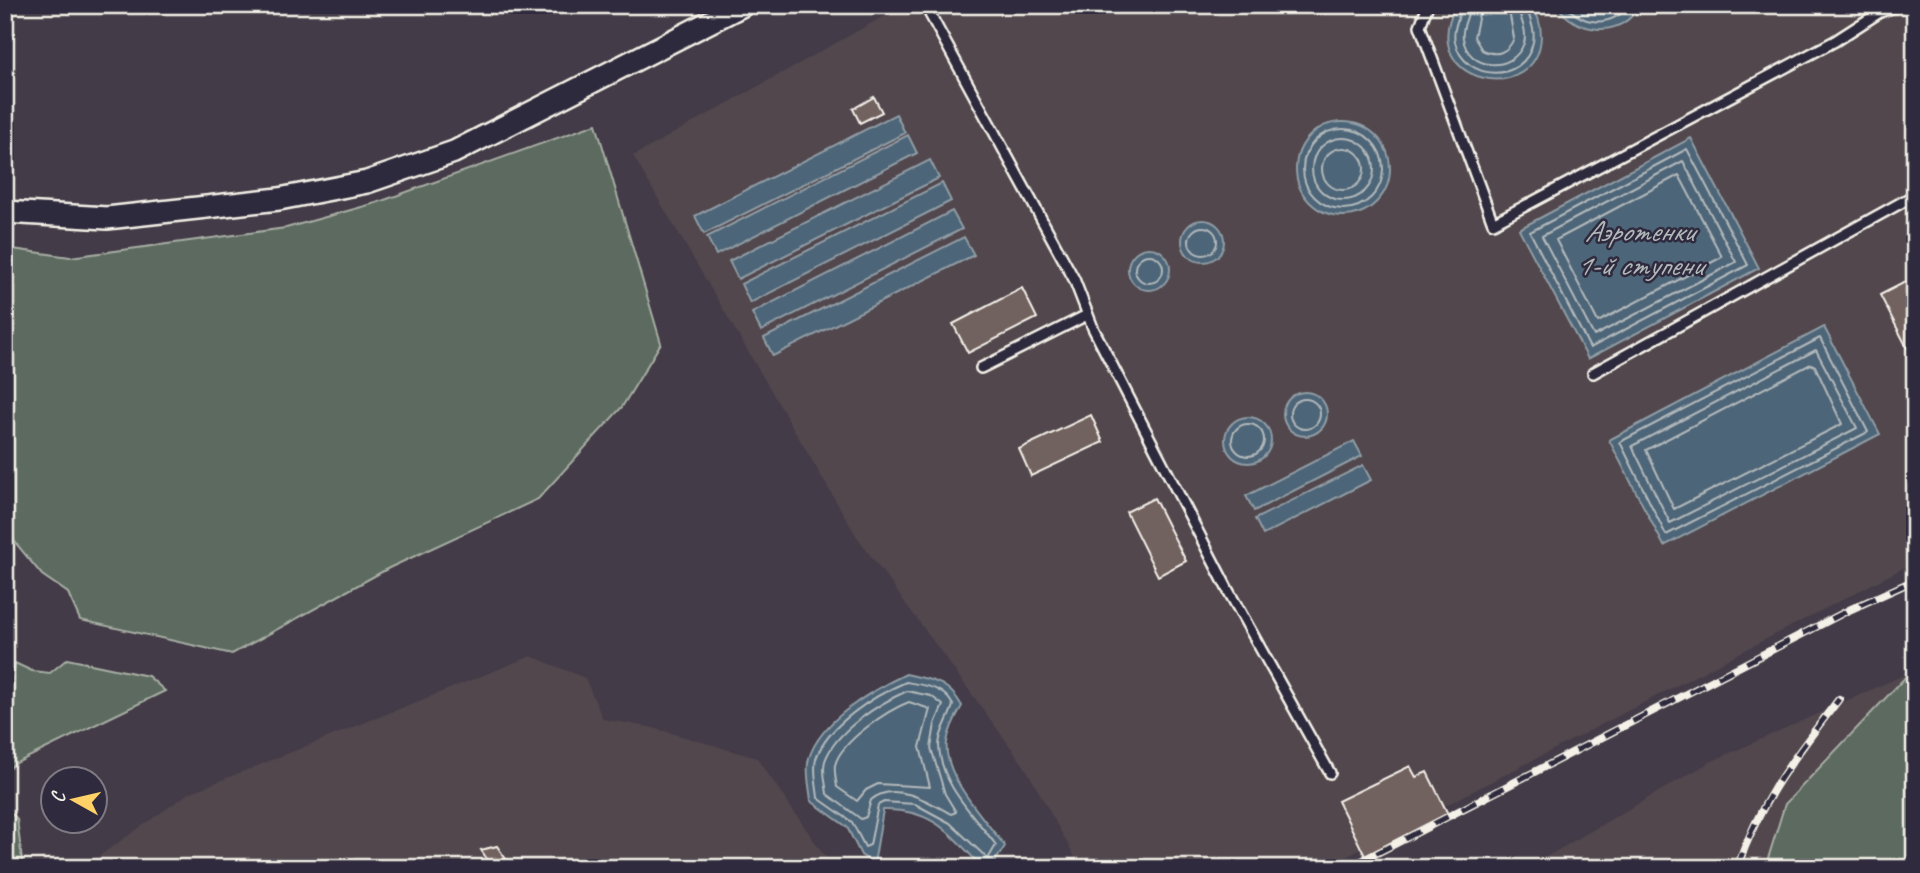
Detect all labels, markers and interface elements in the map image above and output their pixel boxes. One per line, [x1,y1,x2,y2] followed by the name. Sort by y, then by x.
[1576,212,1707,284] water label: Аэротенки 1-й ступени
[38,764,108,834] north arrow
[46,789,71,804] text: С

